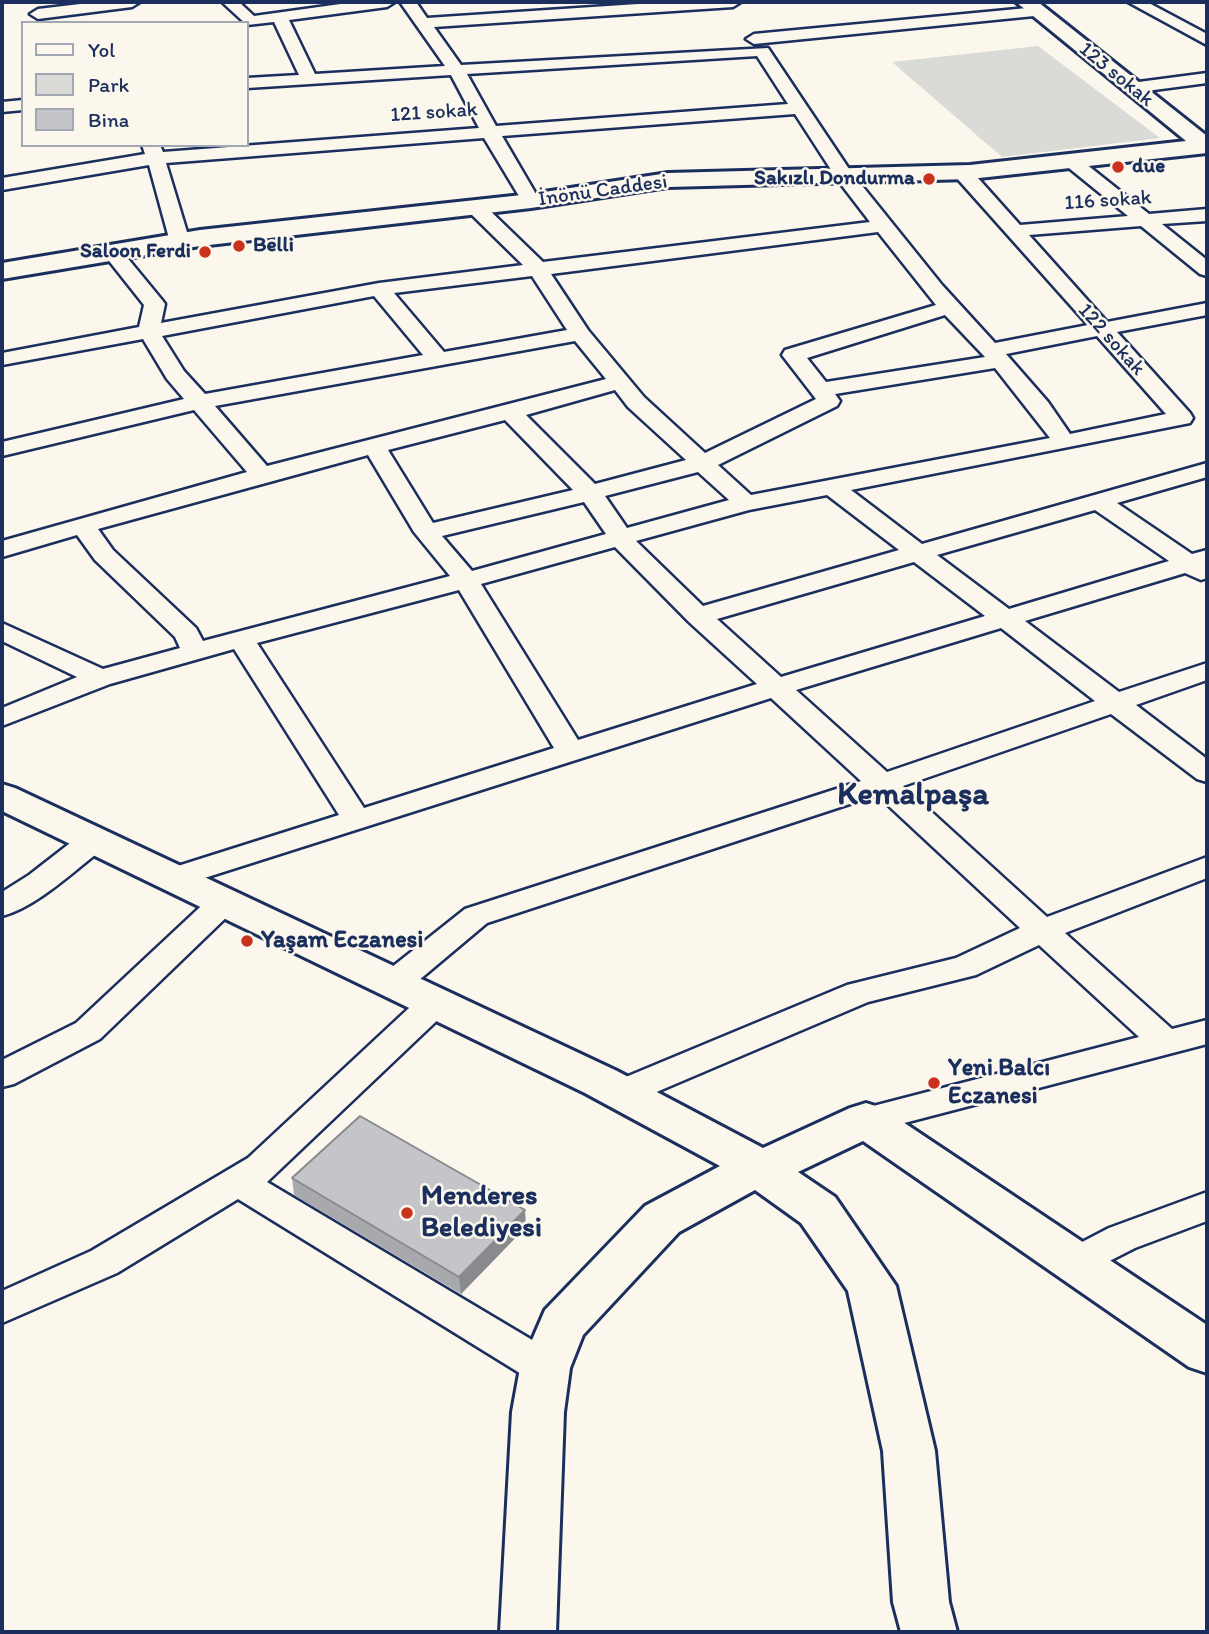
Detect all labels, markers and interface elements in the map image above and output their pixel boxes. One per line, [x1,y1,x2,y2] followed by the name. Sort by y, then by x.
[21,21,248,147] legend
[88,37,115,62] text: Yol
[1074,37,1158,113] street label: 123 sokak
[88,72,129,97] text: Park
[390,97,478,129] street label: 121 sokak
[88,107,129,132] text: Bina
[1132,154,1165,180] place label: due
[1110,159,1126,175] marker: due
[754,166,915,192] place label: Sakızlı Dondurma
[537,169,669,213] street label: İnönü Caddesi
[921,171,937,187] marker: Sakızlı Dondurma
[1064,185,1152,217] street label: 116 sokak
[253,233,294,259] place label: Belli
[231,238,247,254] marker: Belli
[80,239,191,265] place label: Saloon Ferdi
[197,244,213,260] marker: Saloon Ferdi
[1072,299,1150,381] street label: 122 sokak
[837,777,989,815] district label: Kemalpaşa
[261,927,423,955] place label: Yaşam Eczanesi
[239,933,255,949] marker: Yaşam Eczanesi
[948,1055,1050,1111] place label: Yeni Balcı Eczanesi
[926,1075,942,1091] marker: Yeni Balcı Eczanesi
[421,1180,542,1246] place label: Menderes Belediyesi
[399,1205,415,1221] marker: Menderes Belediyesi

